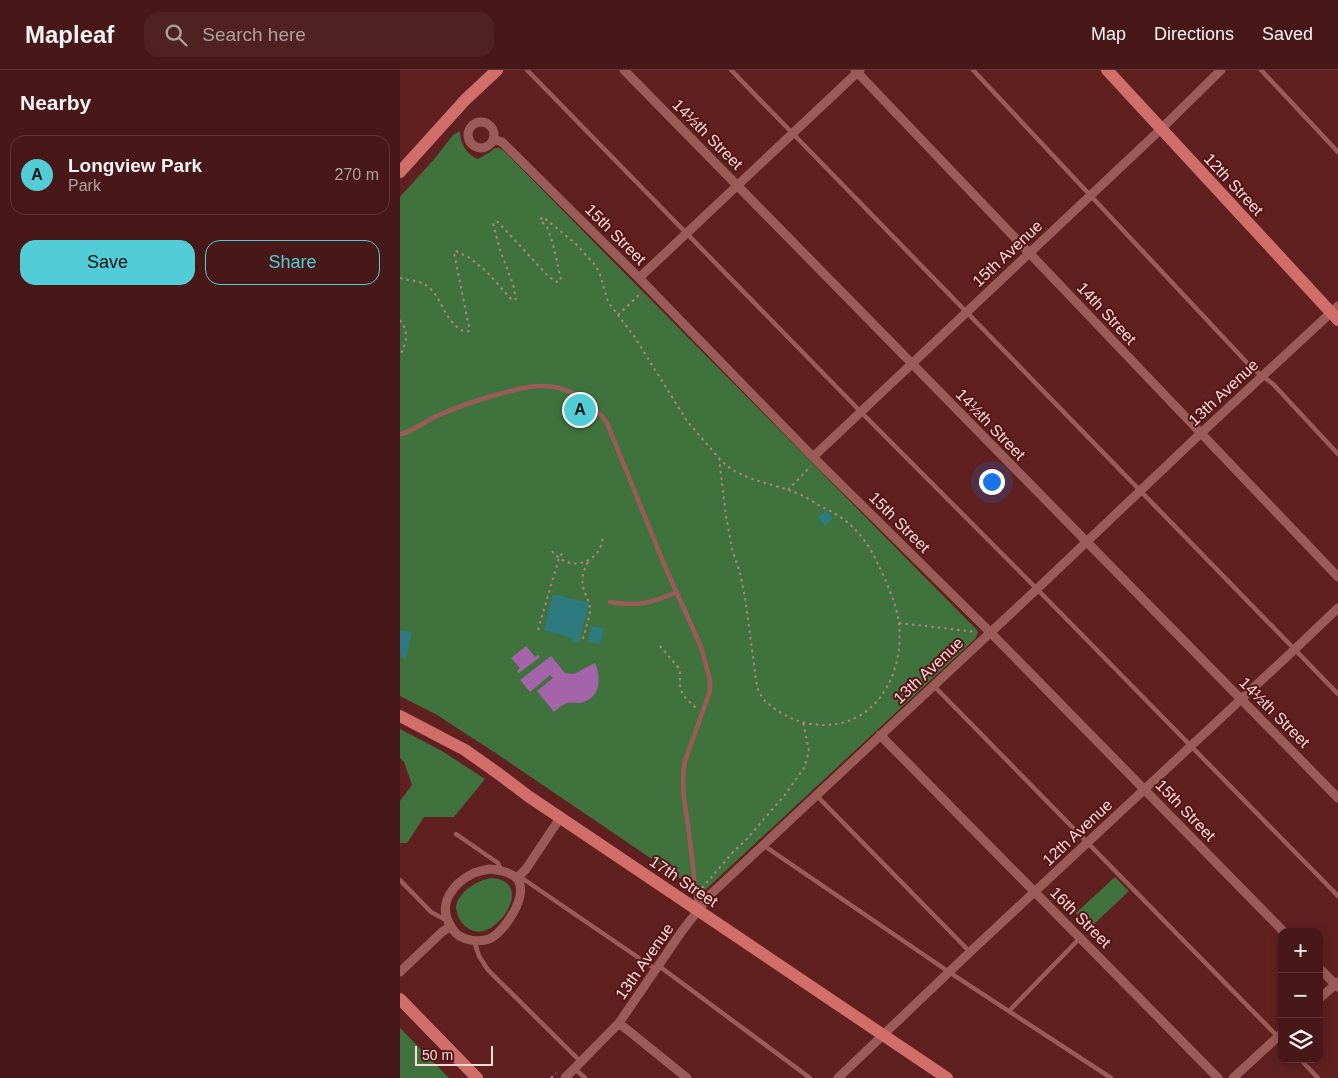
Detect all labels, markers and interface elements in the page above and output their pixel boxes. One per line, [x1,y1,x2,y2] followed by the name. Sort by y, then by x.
[144,12,494,57] search box
[25,21,114,48] text: Mapleaf
[162,21,190,49] icon: search
[202,24,306,45] text: Search here
[1091,24,1126,44] text: Map
[1154,24,1234,44] text: Directions
[1262,24,1313,44] text: Saved
[20,91,91,114] text: Nearby
[669,96,746,173] street label: 14½th Street
[1201,150,1267,219] street label: 12th Street
[68,155,202,176] text: Longview Park
[31,166,43,183] text: A
[335,166,379,183] text: 270 m
[68,177,101,194] text: Park
[582,201,650,268] street label: 15th Street
[969,217,1046,290] street label: 15th Avenue
[20,240,195,285] button: Save
[205,240,380,285] button: Share
[1074,279,1140,348] street label: 14th Street
[1185,356,1262,429] street label: 13th Avenue
[953,385,1029,464] street label: 14½th Street
[564,391,596,429] pin: A
[979,469,1005,495] your location
[866,489,934,556] street label: 15th Street
[890,634,967,707] street label: 13th Avenue
[1236,674,1313,751] street label: 14½th Street
[1152,776,1219,845] street label: 15th Street
[1039,796,1116,869] street label: 12th Avenue
[647,852,721,911] street label: 17th Street
[1047,884,1115,951] street label: 16th Street
[612,920,677,1002] street label: 13th Avenue
[1278,928,1323,1063] map controls
[1278,928,1323,973] button: +
[1278,973,1323,1018] button: −
[1278,1018,1323,1063] button: layers
[415,1043,492,1066] scale bar
[422,1047,453,1063] text: 50 m

